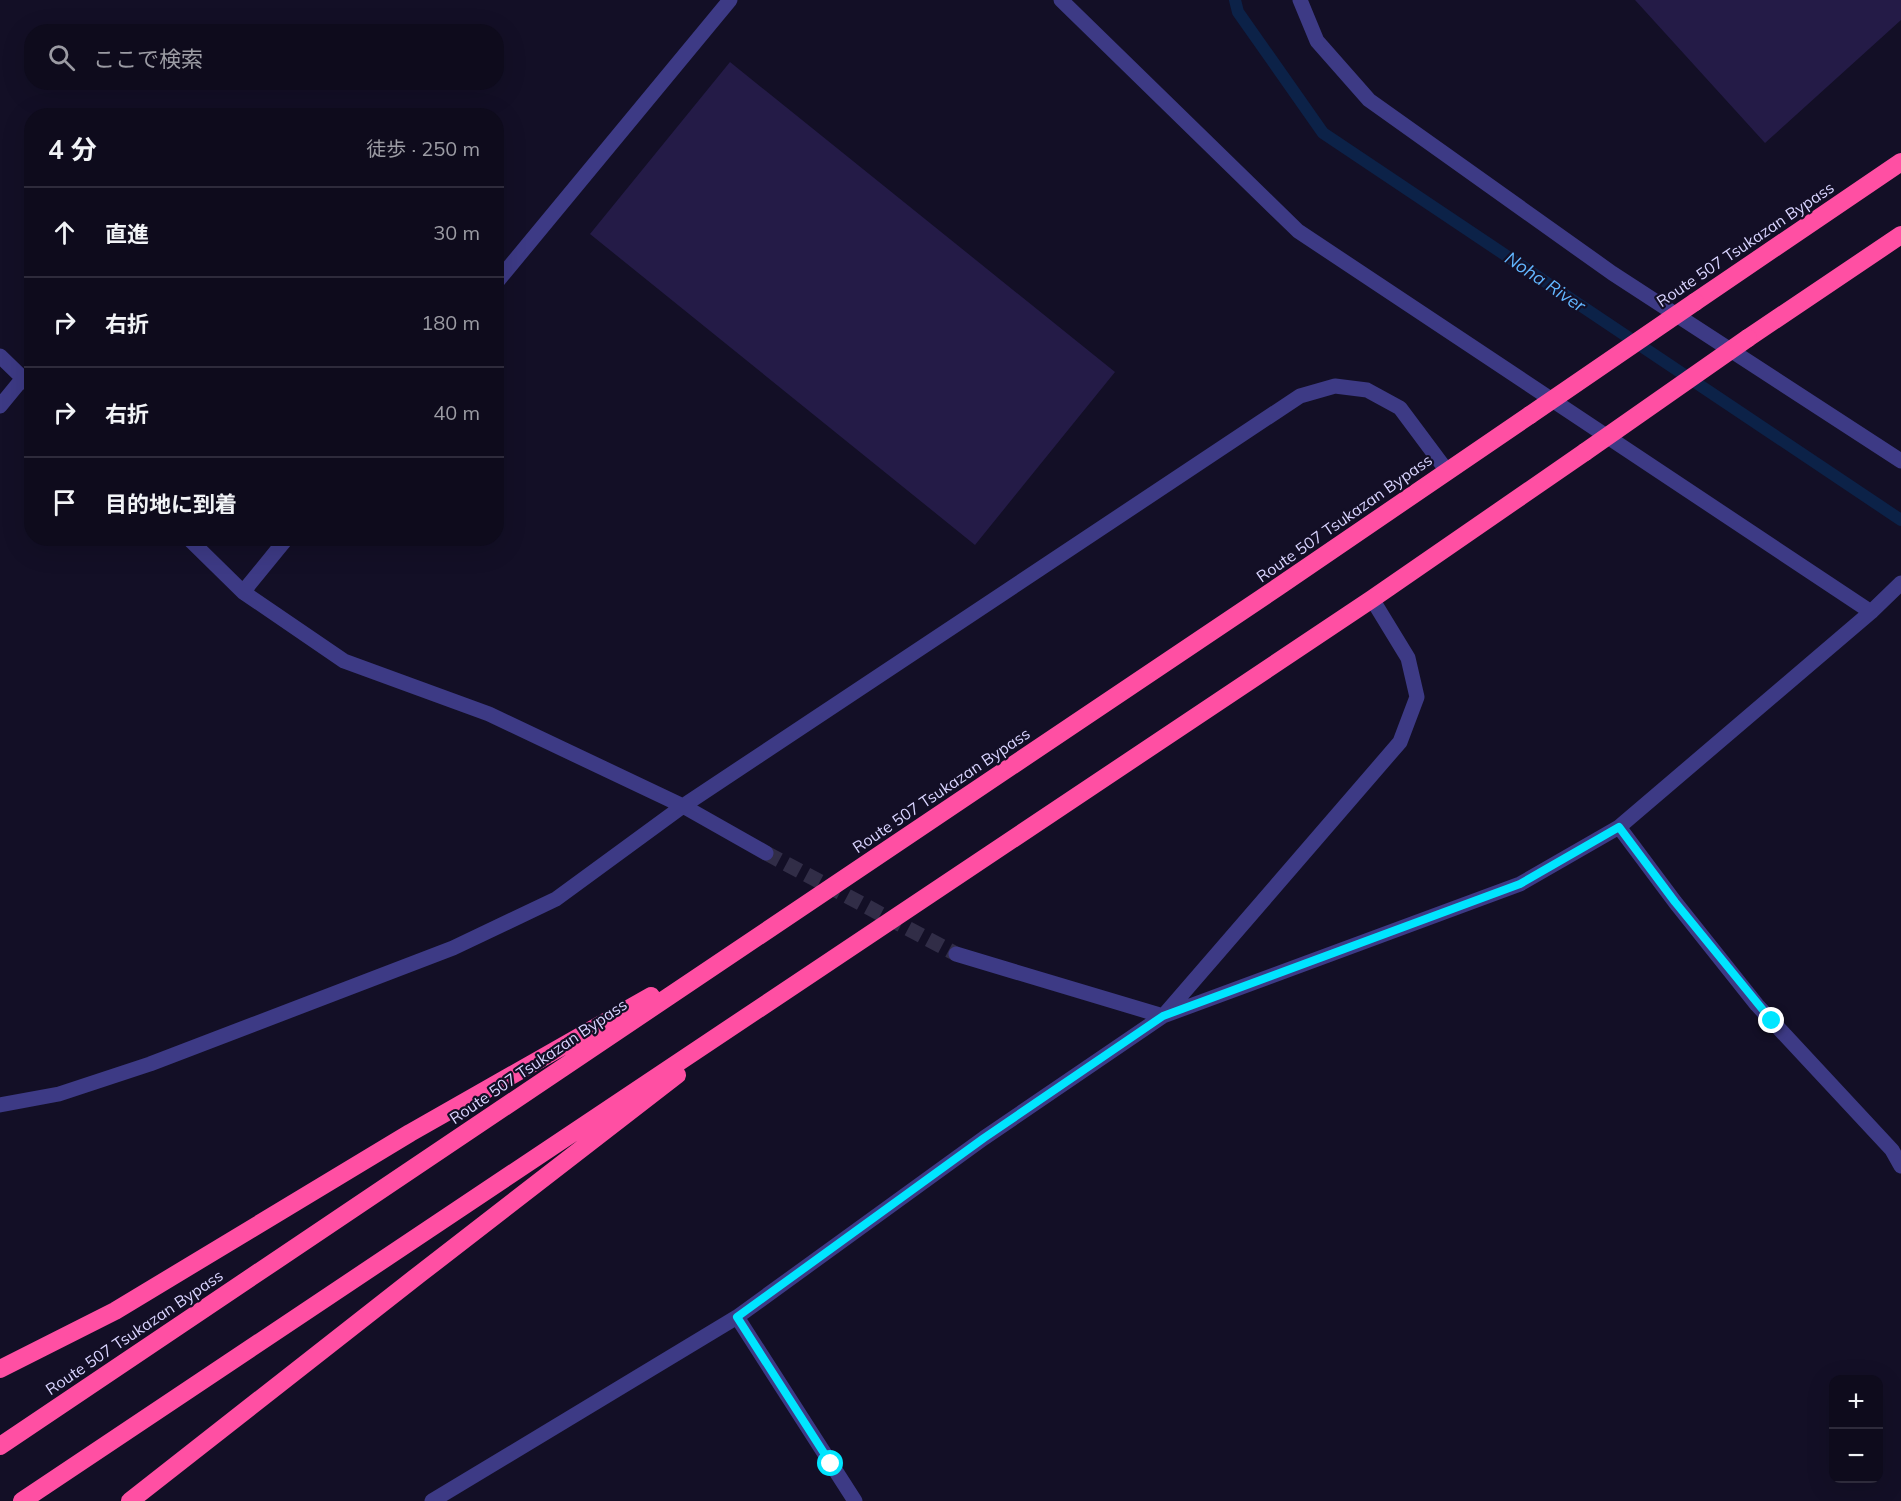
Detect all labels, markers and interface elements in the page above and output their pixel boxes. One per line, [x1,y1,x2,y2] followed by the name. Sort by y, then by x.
[24,24,504,90] search box
[45,41,78,74] icon: search
[93,45,203,73] text: ここで検索
[48,133,97,166] text: 4 分
[366,136,480,161] text: 徒歩 · 250 m
[1652,177,1838,311] street label: Route 507 Tsukazan Bypass
[48,216,81,249] icon: ahead
[105,220,149,248] text: 直進
[433,220,480,245] text: 30 m
[1501,246,1591,318] water label: Noha River
[48,306,81,339] icon: right
[105,310,149,338] text: 右折
[421,310,480,335] text: 180 m
[48,396,81,429] icon: right
[105,400,149,428] text: 右折
[433,400,480,425] text: 40 m
[1252,450,1436,586] street label: Route 507 Tsukazan Bypass
[48,486,81,519] icon: arrive
[105,490,237,518] text: 目的地に到着
[848,723,1034,857] street label: Route 507 Tsukazan Bypass
[445,994,631,1128] street label: Route 507 Tsukazan Bypass
[1758,1007,1784,1033] route end
[41,1265,227,1399] street label: Route 507 Tsukazan Bypass
[1829,1375,1883,1483] map controls
[1829,1375,1883,1429] button: +
[1829,1429,1883,1483] button: −
[817,1450,843,1476] route start

